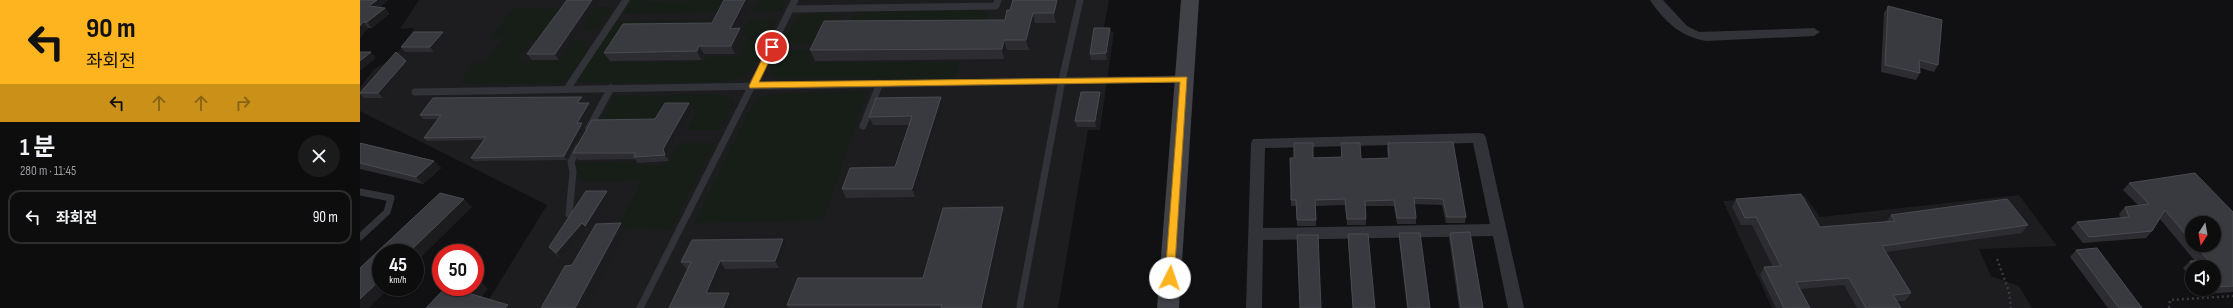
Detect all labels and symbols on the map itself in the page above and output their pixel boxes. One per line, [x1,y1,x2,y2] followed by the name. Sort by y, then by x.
[755,30,789,64] pin
[2185,216,2221,252] north arrow
[432,244,484,296] speed limit sign: 50
[1149,257,1191,299] position arrow

